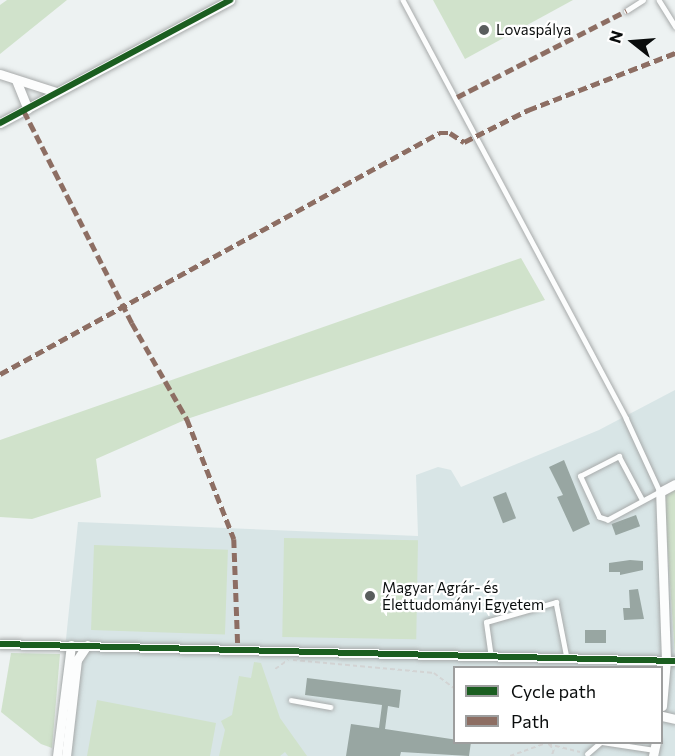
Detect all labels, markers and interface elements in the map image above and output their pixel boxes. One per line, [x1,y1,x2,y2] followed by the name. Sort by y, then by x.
[603,12,663,72] north arrow
[496,21,571,39] place label: Lovaspálya
[477,23,491,37] marker: Lovaspálya
[604,28,626,45] text: N
[382,578,544,613] place label: Magyar Agrár- és Élettudományi Egyetem
[363,589,377,603] marker: Magyar Agrár- és Élettudományi Egyetem
[453,666,663,744] legend
[511,680,596,702] text: Cycle path
[511,710,549,732] text: Path

